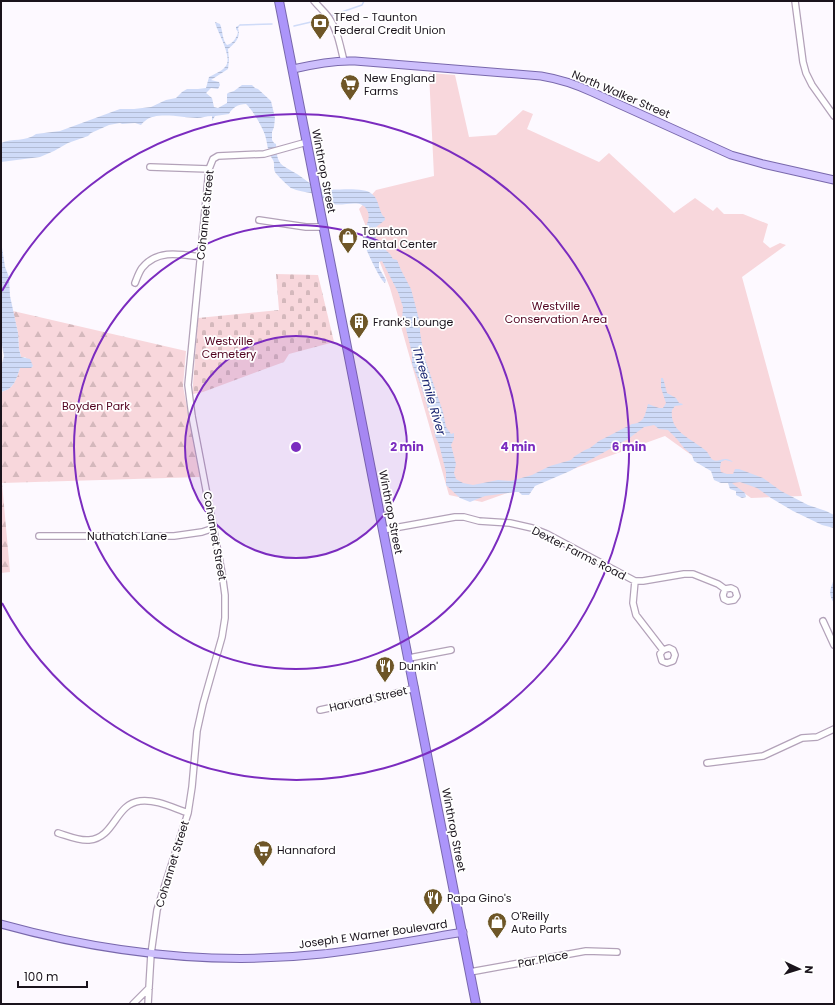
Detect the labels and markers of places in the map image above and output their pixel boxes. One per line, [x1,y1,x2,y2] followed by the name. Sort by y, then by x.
[334,9,446,38] place label: TFed - Taunton Federal Credit Union
[309,12,331,40] bank icon: TFed - Taunton Federal Credit Union
[364,70,435,99] place label: New England Farms
[339,73,361,101] supermarket icon: New England Farms
[362,223,437,252] place label: Taunton Rental Center
[337,226,359,254] shop icon: Taunton Rental Center
[348,311,370,339] building icon: Frank's Lounge
[373,314,454,330] place label: Frank's Lounge
[289,440,303,454] centre of rings
[374,655,396,683] restaurant icon: Dunkin'
[399,658,438,674] place label: Dunkin'
[252,839,274,867] supermarket icon: Hannaford
[277,842,336,858] place label: Hannaford
[422,887,444,915] restaurant icon: Papa Gino's
[447,890,512,906] place label: Papa Gino's
[511,908,567,937] place label: O'Reilly Auto Parts
[486,911,508,939] shop icon: O'Reilly Auto Parts

